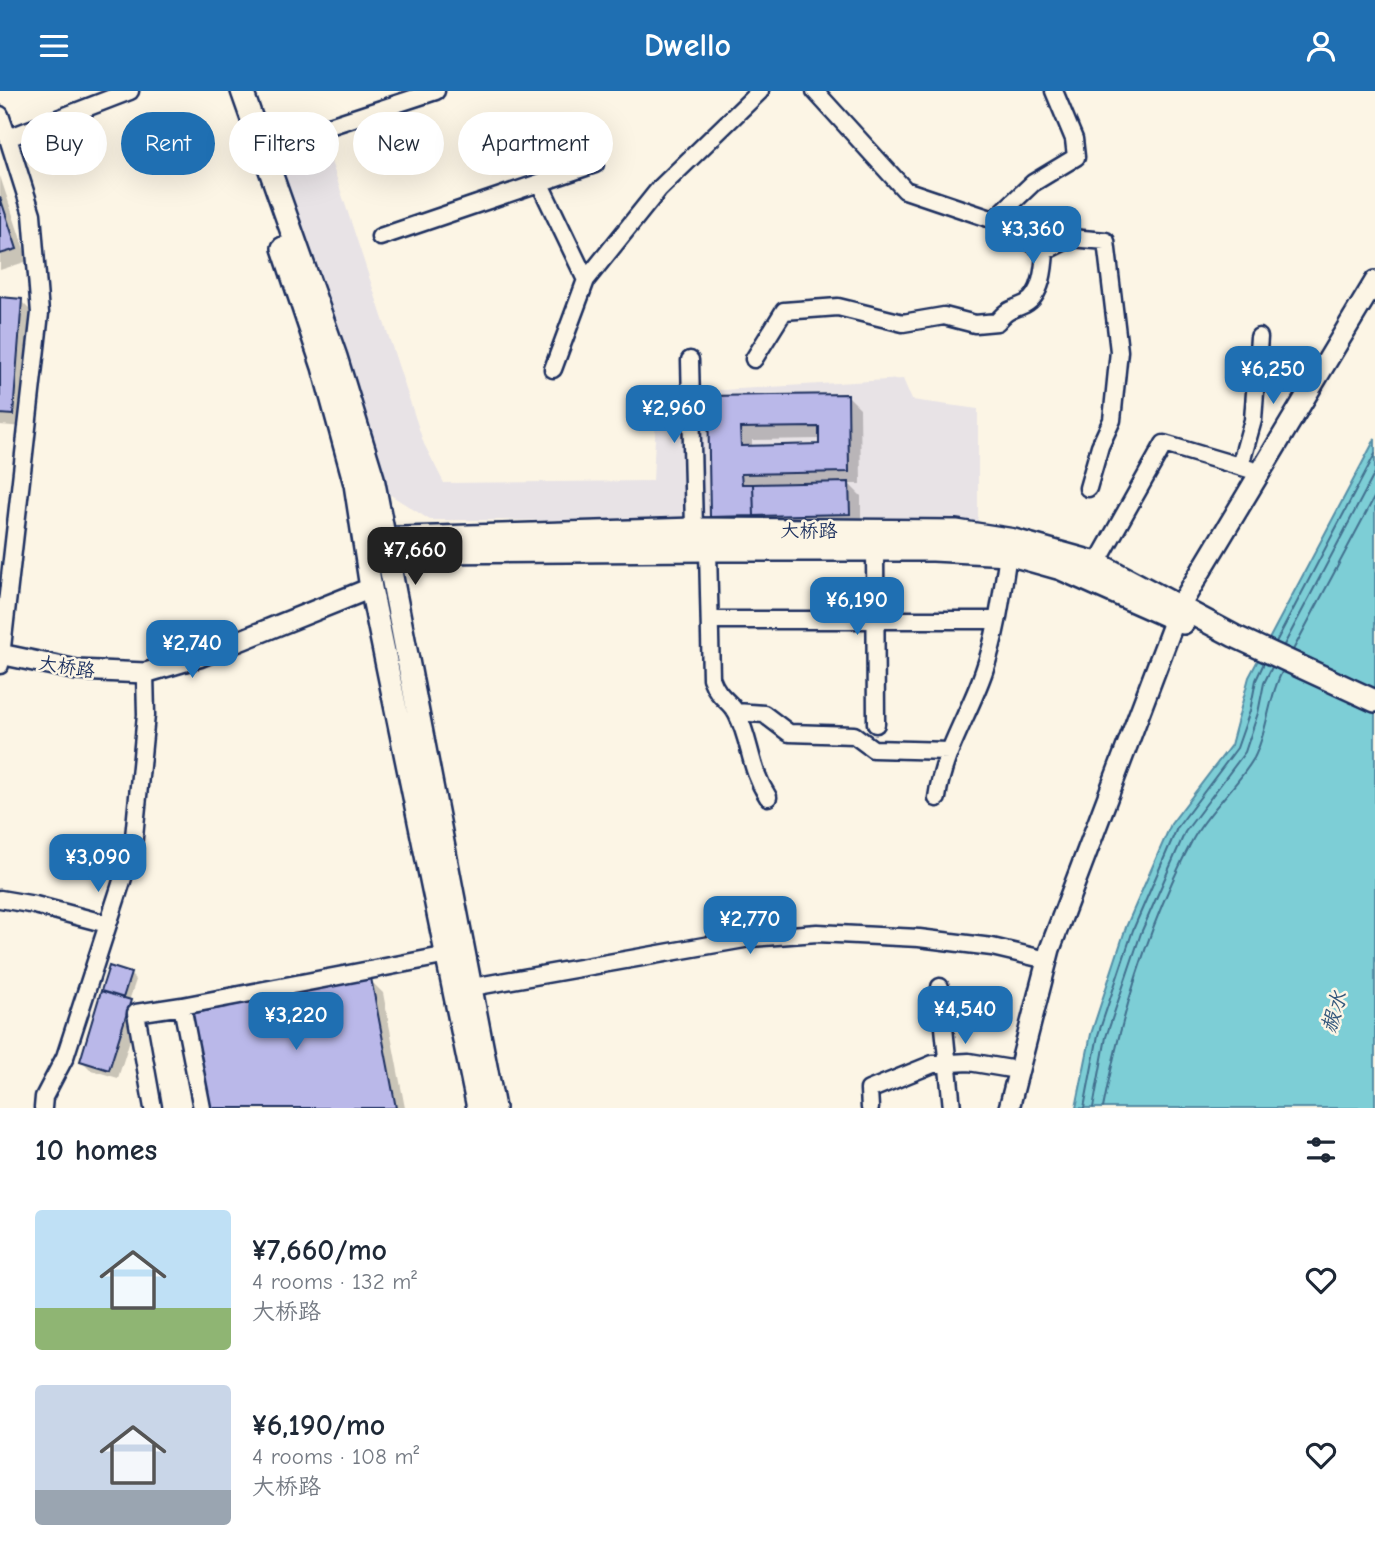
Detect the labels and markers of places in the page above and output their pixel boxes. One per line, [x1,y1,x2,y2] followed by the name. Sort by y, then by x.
[976,207,1090,266] pin: ¥3,360
[1216,347,1330,406] pin: ¥6,250
[617,385,731,445] pin: ¥2,960
[358,527,472,587] pin: ¥7,660
[800,577,914,637] pin: ¥6,190
[135,621,249,680] pin: ¥2,740
[41,835,155,894] pin: ¥3,090
[693,897,807,956] pin: ¥2,770
[908,986,1022,1046] pin: ¥4,540
[239,993,353,1052] pin: ¥3,220

